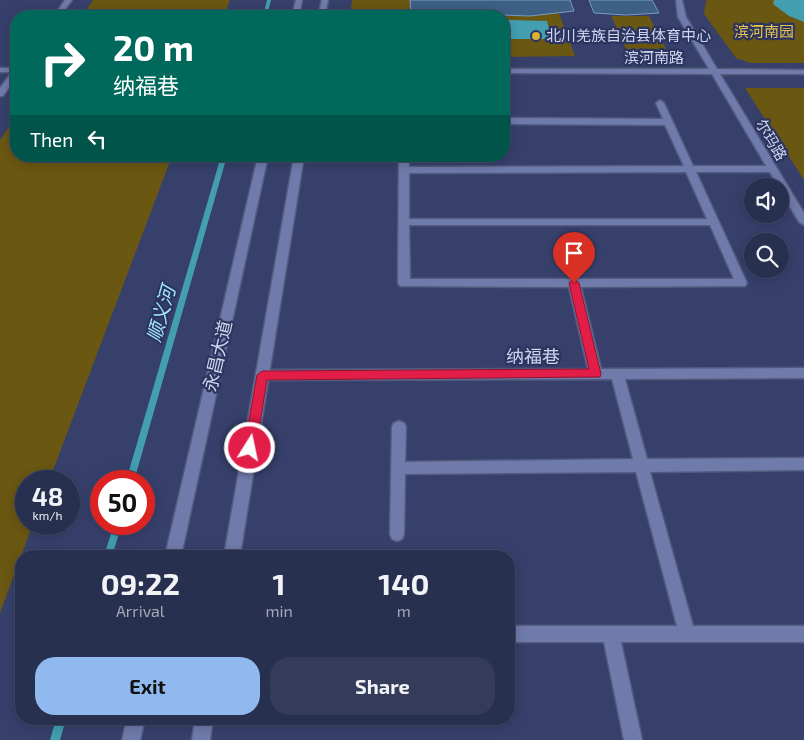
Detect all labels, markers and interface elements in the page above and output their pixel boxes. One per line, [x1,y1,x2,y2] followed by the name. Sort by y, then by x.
[734,22,794,40] park label: 滨河南园
[113,26,194,68] text: 20 m
[546,26,711,44] place label: 北川羌族自治县体育中心
[30,30,95,95] icon: right
[530,30,542,42] marker: 北川羌族自治县体育中心
[624,48,684,66] street label: 滨河南路
[113,72,179,98] text: 纳福巷
[753,116,791,163] street label: 尔玛路
[83,125,111,153] icon: left
[30,128,73,151] text: Then
[744,178,789,278] map controls
[744,178,789,223] button: sound
[553,232,595,283] pin
[744,233,789,278] button: search
[560,239,588,267] icon: arrive
[142,279,181,344] water label: 顺义河
[198,318,236,393] street label: 永昌大道
[506,345,560,367] street label: 纳福巷
[223,421,275,473] position arrow
[90,470,155,535] speed limit sign: 50
[32,481,63,511] text: 48
[33,508,62,522] text: km/h
[101,565,180,601] text: 09:22
[273,565,286,601] text: 1
[378,565,429,601] text: 140
[116,601,165,620] text: Arrival
[265,601,293,620] text: min
[397,601,411,620] text: m
[35,657,260,715] button: Exit
[270,657,495,715] button: Share

